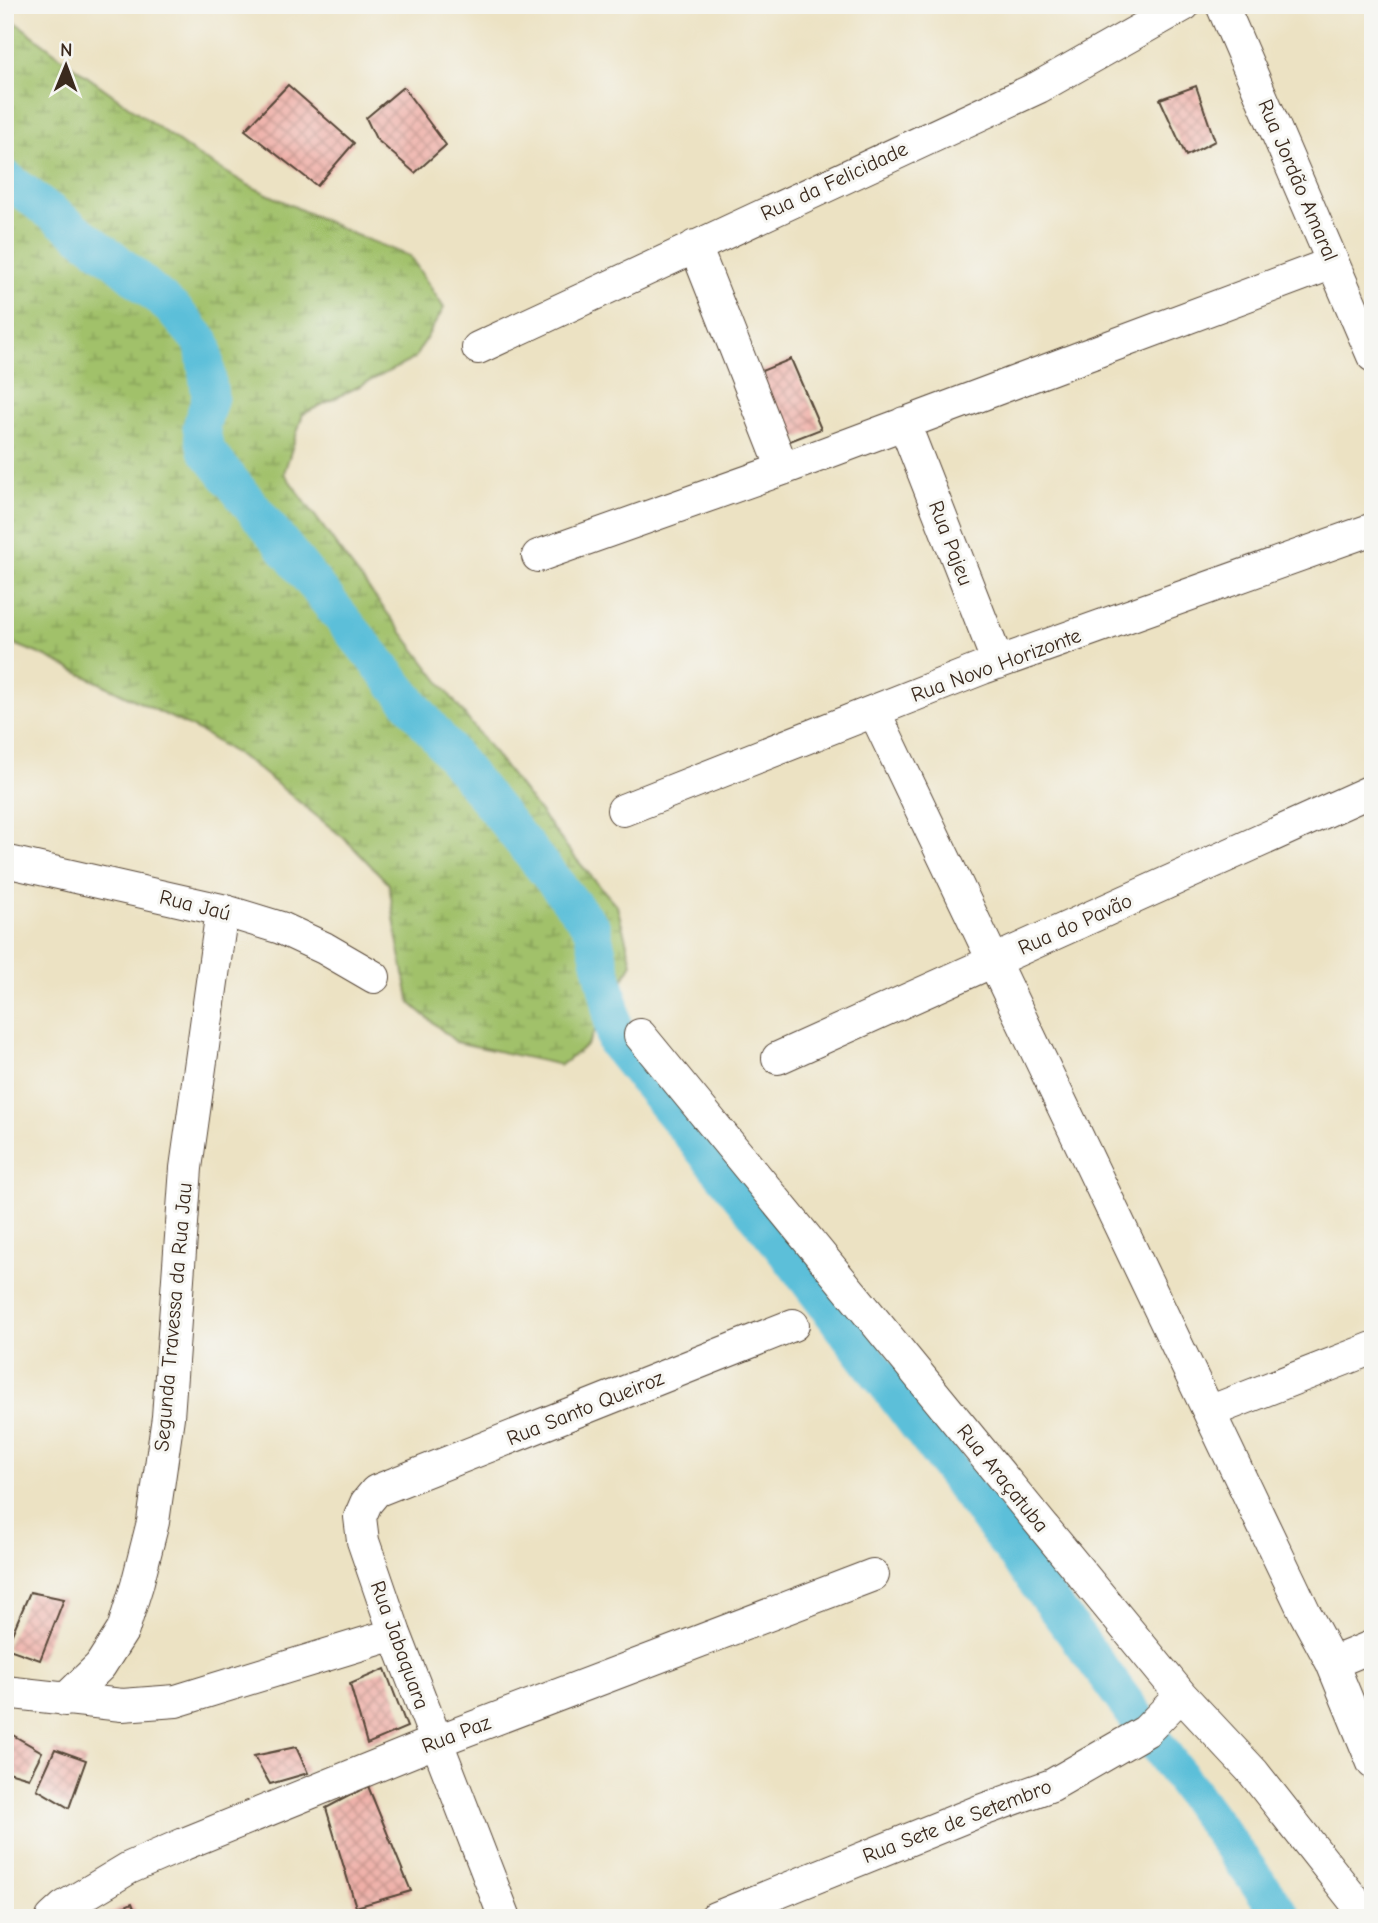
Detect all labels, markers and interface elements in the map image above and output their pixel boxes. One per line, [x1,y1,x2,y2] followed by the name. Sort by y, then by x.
[32,32,102,102] north arrow
[60,39,73,61] text: N
[1253,96,1343,264] street label: Rua Jordão Amaral
[757,136,911,226] street label: Rua da Felicidade
[924,497,978,589] street label: Rua Pajeu
[908,623,1084,707] street label: Rua Novo Horizonte
[157,885,233,925] street label: Rua Jaú
[1014,888,1136,960] street label: Rua do Pavão
[149,1182,197,1452] street label: Segunda Travessa da Rua Jau
[503,1366,667,1450] street label: Rua Santo Queiroz
[952,1419,1054,1537] street label: Rua Araçatuba
[366,1578,434,1712] street label: Rua Jabaquara
[418,1710,494,1758] street label: Rua Paz
[859,1774,1055,1868] street label: Rua Sete de Setembro

